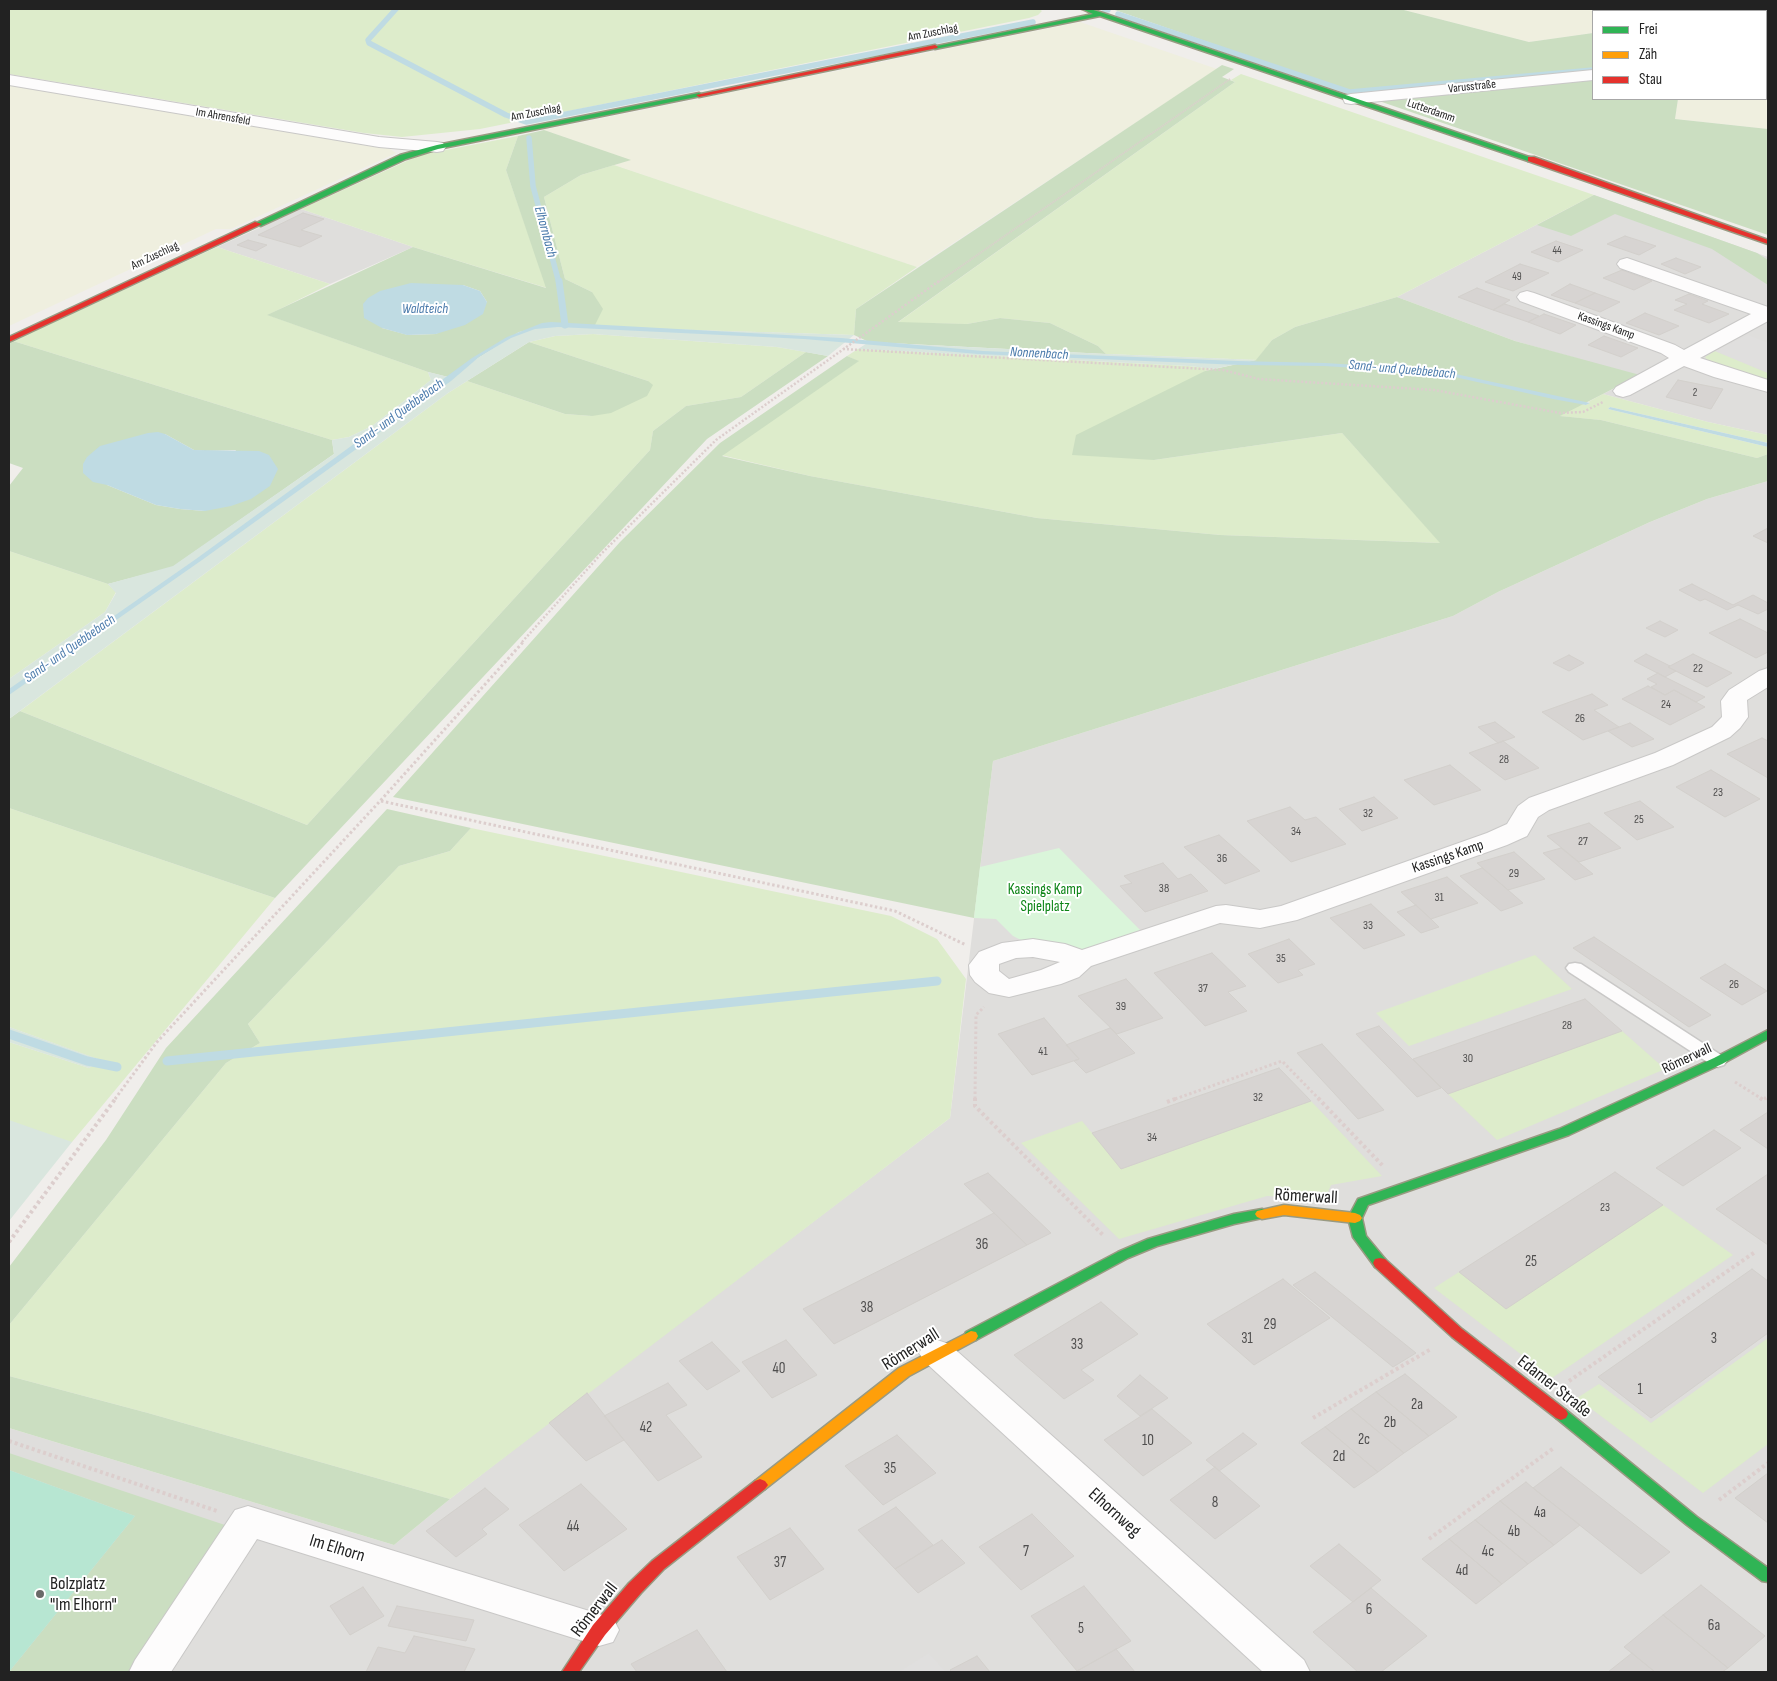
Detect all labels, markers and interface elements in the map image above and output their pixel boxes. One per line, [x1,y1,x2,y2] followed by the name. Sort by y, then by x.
[1592,10,1767,100] legend
[1639,20,1658,39] text: Frei
[907,21,959,45] street label: Am Zuschlag
[1639,45,1657,64] text: Zäh
[1639,70,1662,89] text: Stau
[1447,77,1497,97] street label: Varusstraße
[1405,96,1457,126] street label: Lutterdamm
[510,101,562,125] street label: Am Zuschlag
[195,105,251,129] street label: Im Ahrensfeld
[530,205,560,259] water label: Elhornbach
[129,239,181,273] street label: Am Zuschlag
[1552,244,1562,258] house number: 44
[1512,270,1522,284] house number: 49
[402,301,448,317] water label: Waldteich
[1576,309,1636,343] street label: Kassings Kamp
[1009,344,1069,364] water label: Nonnenbach
[1348,357,1456,383] water label: Sand- und Quebbebach
[351,376,447,452] water label: Sand- und Quebbebach
[1693,386,1697,400] house number: 2
[21,611,119,687] water label: Sand- und Quebbebach
[1693,662,1703,676] house number: 22
[1661,698,1671,712] house number: 24
[1575,712,1585,726] house number: 26
[1499,753,1509,767] house number: 28
[1713,786,1723,800] house number: 23
[1363,807,1373,821] house number: 32
[1634,813,1644,827] house number: 25
[1291,825,1301,839] house number: 34
[1578,835,1588,849] house number: 27
[1410,836,1486,878] street label: Kassings Kamp
[1217,852,1227,866] house number: 36
[1509,867,1519,881] house number: 29
[1008,881,1082,916] park label: Kassings Kamp Spielplatz
[1159,882,1169,896] house number: 38
[1434,891,1444,905] house number: 31
[1363,919,1373,933] house number: 33
[1276,952,1286,966] house number: 35
[1729,978,1739,992] house number: 26
[1198,982,1208,996] house number: 37
[1116,1000,1126,1014] house number: 39
[1562,1019,1572,1033] house number: 28
[1659,1040,1715,1078] street label: Römerwall
[1038,1045,1048,1059] house number: 41
[1463,1052,1473,1066] house number: 30
[1253,1091,1263,1105] house number: 32
[1147,1131,1157,1145] house number: 34
[1274,1185,1338,1209] street label: Römerwall
[1600,1201,1610,1215] house number: 23
[976,1236,988,1254] house number: 36
[1525,1253,1537,1271] house number: 25
[861,1299,873,1317] house number: 38
[1264,1316,1276,1334] house number: 29
[878,1324,944,1376] street label: Römerwall
[1241,1330,1253,1348] house number: 31
[1711,1330,1717,1348] house number: 3
[1071,1336,1083,1354] house number: 33
[1513,1351,1595,1423] street label: Edamer Straße
[773,1360,785,1378] house number: 40
[1637,1381,1643,1399] house number: 1
[1411,1396,1423,1414] house number: 2a
[1384,1414,1396,1432] house number: 2b
[640,1419,652,1437] house number: 42
[1358,1431,1370,1449] house number: 2c
[1142,1432,1154,1450] house number: 10
[1333,1448,1345,1466] house number: 2d
[884,1460,896,1478] house number: 35
[1083,1484,1145,1542] street label: Elhornweg
[1212,1494,1218,1512] house number: 8
[1534,1504,1546,1522] house number: 4a
[567,1518,579,1536] house number: 44
[1508,1523,1520,1541] house number: 4b
[307,1530,367,1568] street label: Im Elhorn
[1023,1543,1029,1561] house number: 7
[1482,1543,1494,1561] house number: 4c
[774,1554,786,1572] house number: 37
[1456,1562,1468,1580] house number: 4d
[50,1573,117,1616] place label: Bolzplatz "Im Elhorn"
[567,1578,623,1642] street label: Römerwall
[34,1588,46,1600] marker: Bolzplatz "Im Elhorn"
[1366,1601,1372,1619] house number: 6
[1708,1617,1720,1635] house number: 6a
[1078,1620,1084,1638] house number: 5

